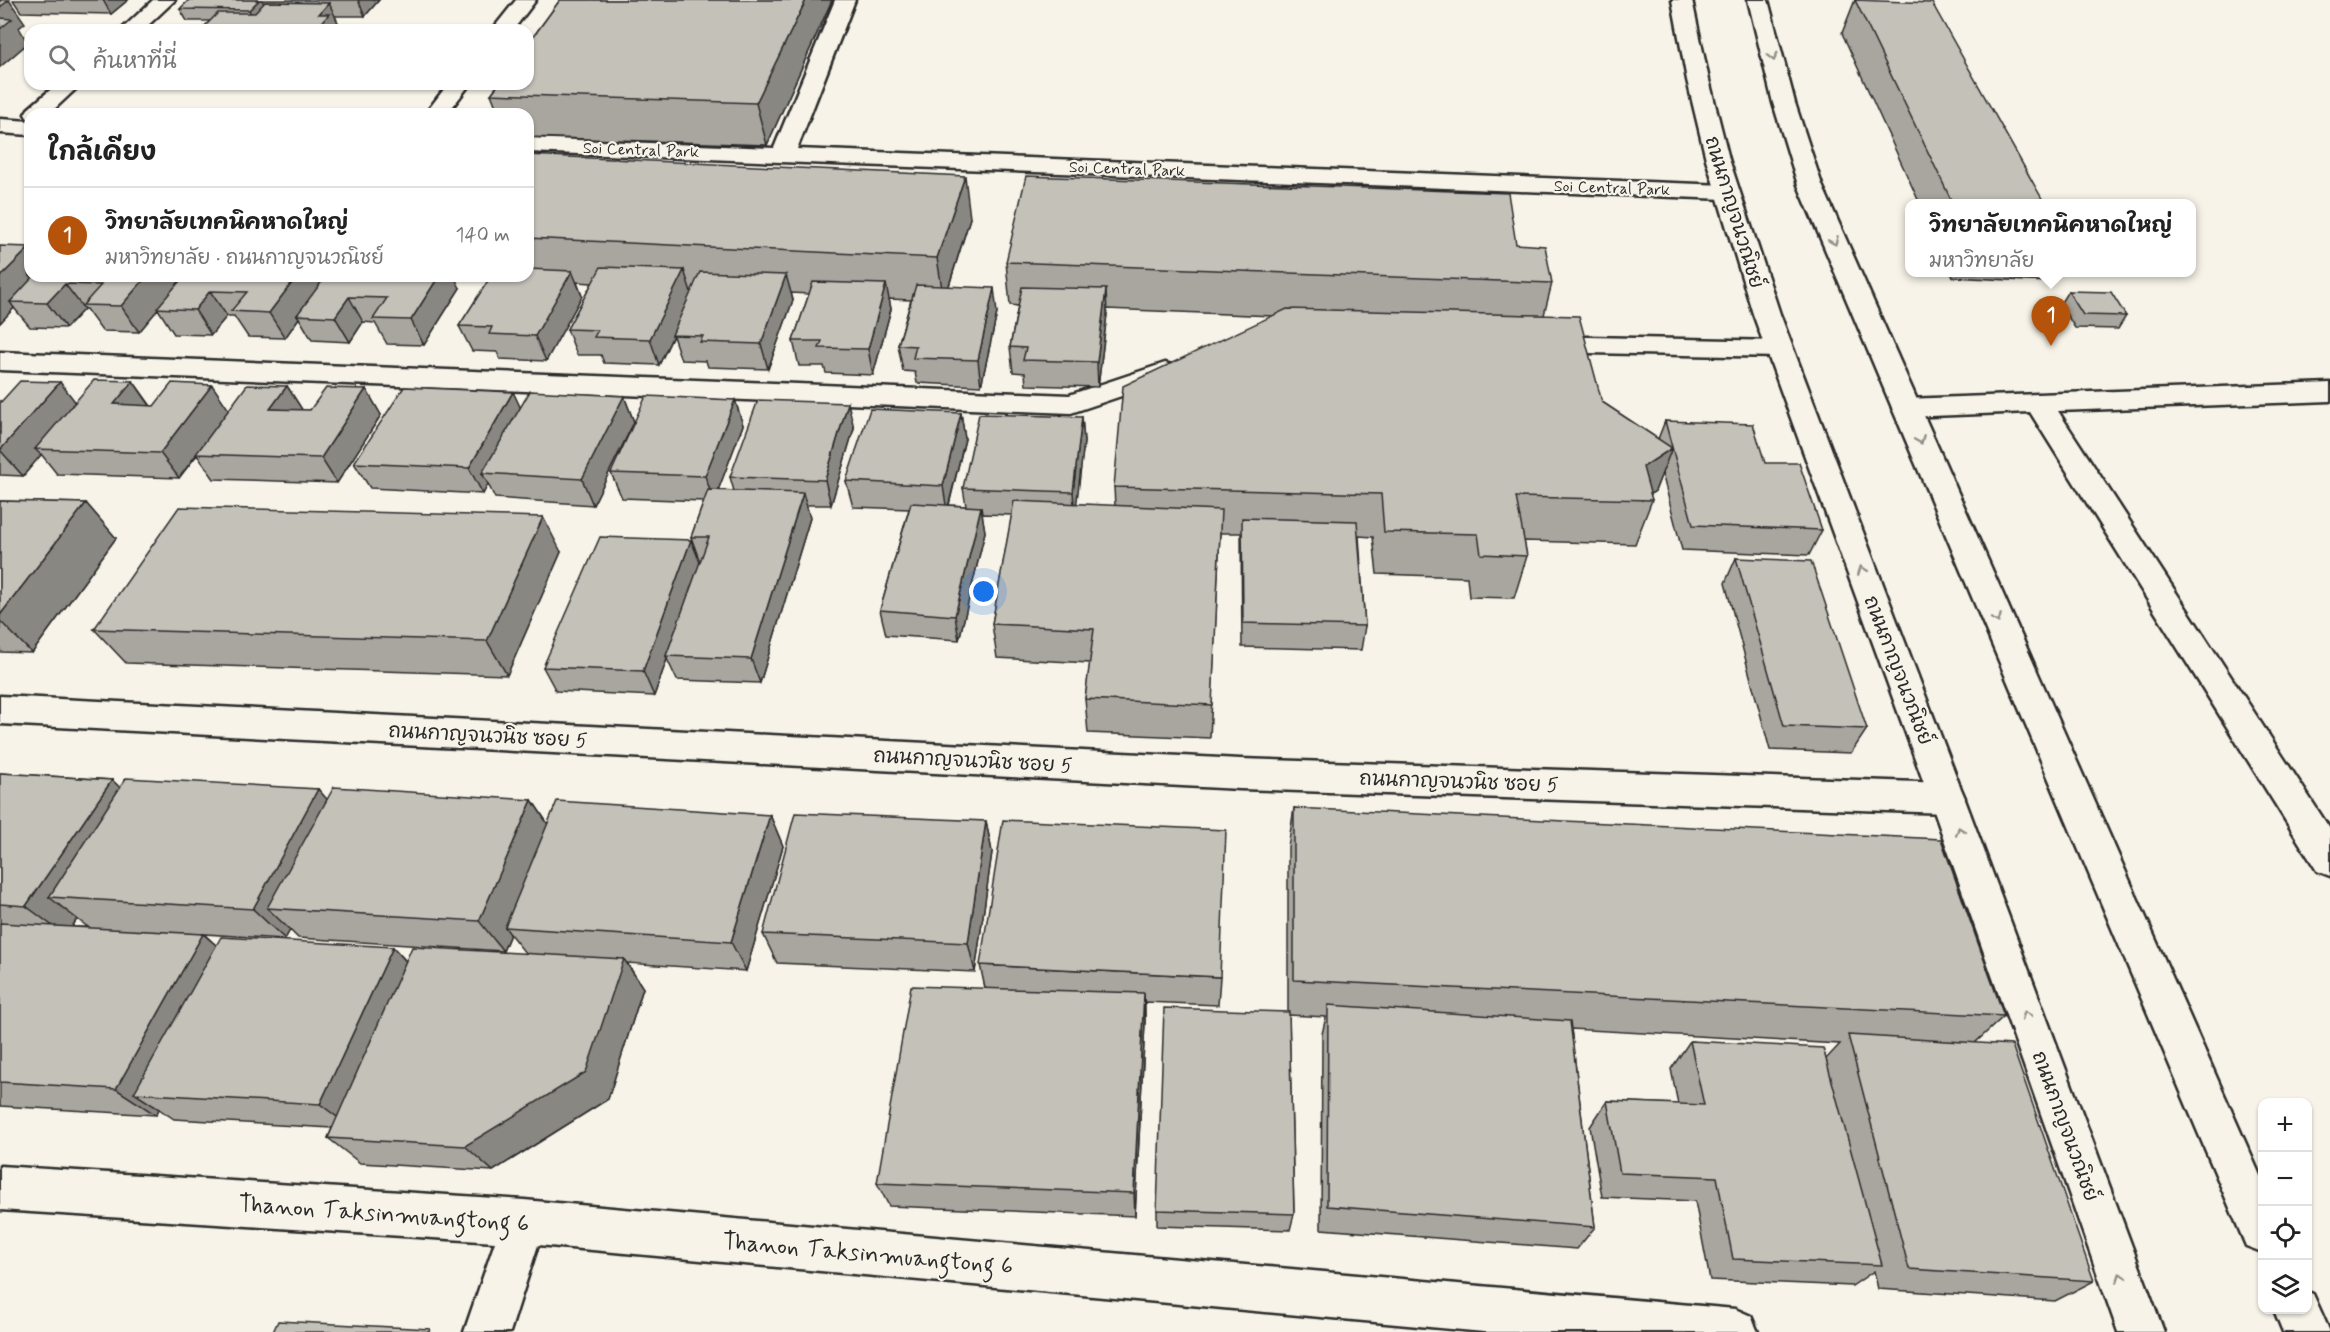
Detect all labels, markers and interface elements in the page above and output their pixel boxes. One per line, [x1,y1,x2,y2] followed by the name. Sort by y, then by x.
[24,24,534,90] search box
[45,41,78,74] icon: search
[93,48,177,76] text: ค้นหาที่นี่
[1766,51,1779,61] one-way arrow
[1698,133,1771,292] street label: ถนนกาญจนวณิชย์
[48,136,156,170] text: ใกล้เคียง
[582,138,699,163] street label: Soi Central Park
[1068,157,1185,182] street label: Soi Central Park
[1553,176,1670,201] street label: Soi Central Park
[1905,199,2196,277] popup
[105,209,348,237] text: วิทยาลัยเทคนิคหาดใหญ่
[1929,212,2172,240] text: วิทยาลัยเทคนิคหาดใหญ่
[63,222,72,249] text: 1
[456,222,510,249] text: 140 m
[1827,235,1839,246] one-way arrow
[105,245,384,272] text: มหาวิทยาลัย · ถนนกาญจนวณิชย์
[1929,248,2034,275] text: มหาวิทยาลัย
[2032,296,2070,346] pin: 1
[1912,433,1924,444] one-way arrow
[1857,565,1869,576] one-way arrow
[969,577,998,606] your location
[1857,592,1940,749] street label: ถนนกาญจนวณิชย์
[1990,612,2002,623] one-way arrow
[388,718,588,755] street label: ถนนกาญจนวนิช ซอย 5
[873,743,1073,780] street label: ถนนกาญจนวนิช ซอย 5
[1359,766,1559,799] street label: ถนนกาญจนวนิช ซอย 5
[1954,826,1967,837] one-way arrow
[2021,1010,2033,1021] one-way arrow
[2025,1047,2105,1206] street label: ถนนกาญจนวณิชย์
[2258,1098,2312,1314] map controls
[2258,1098,2312,1152] button: +
[2258,1152,2312,1206] button: −
[237,1189,530,1243] street label: Thanon Taksinmuangtong 6
[2258,1206,2312,1260] button: locate
[721,1226,1014,1286] street label: Thanon Taksinmuangtong 6
[2258,1260,2312,1314] button: layers
[2116,1272,2128,1283] one-way arrow

